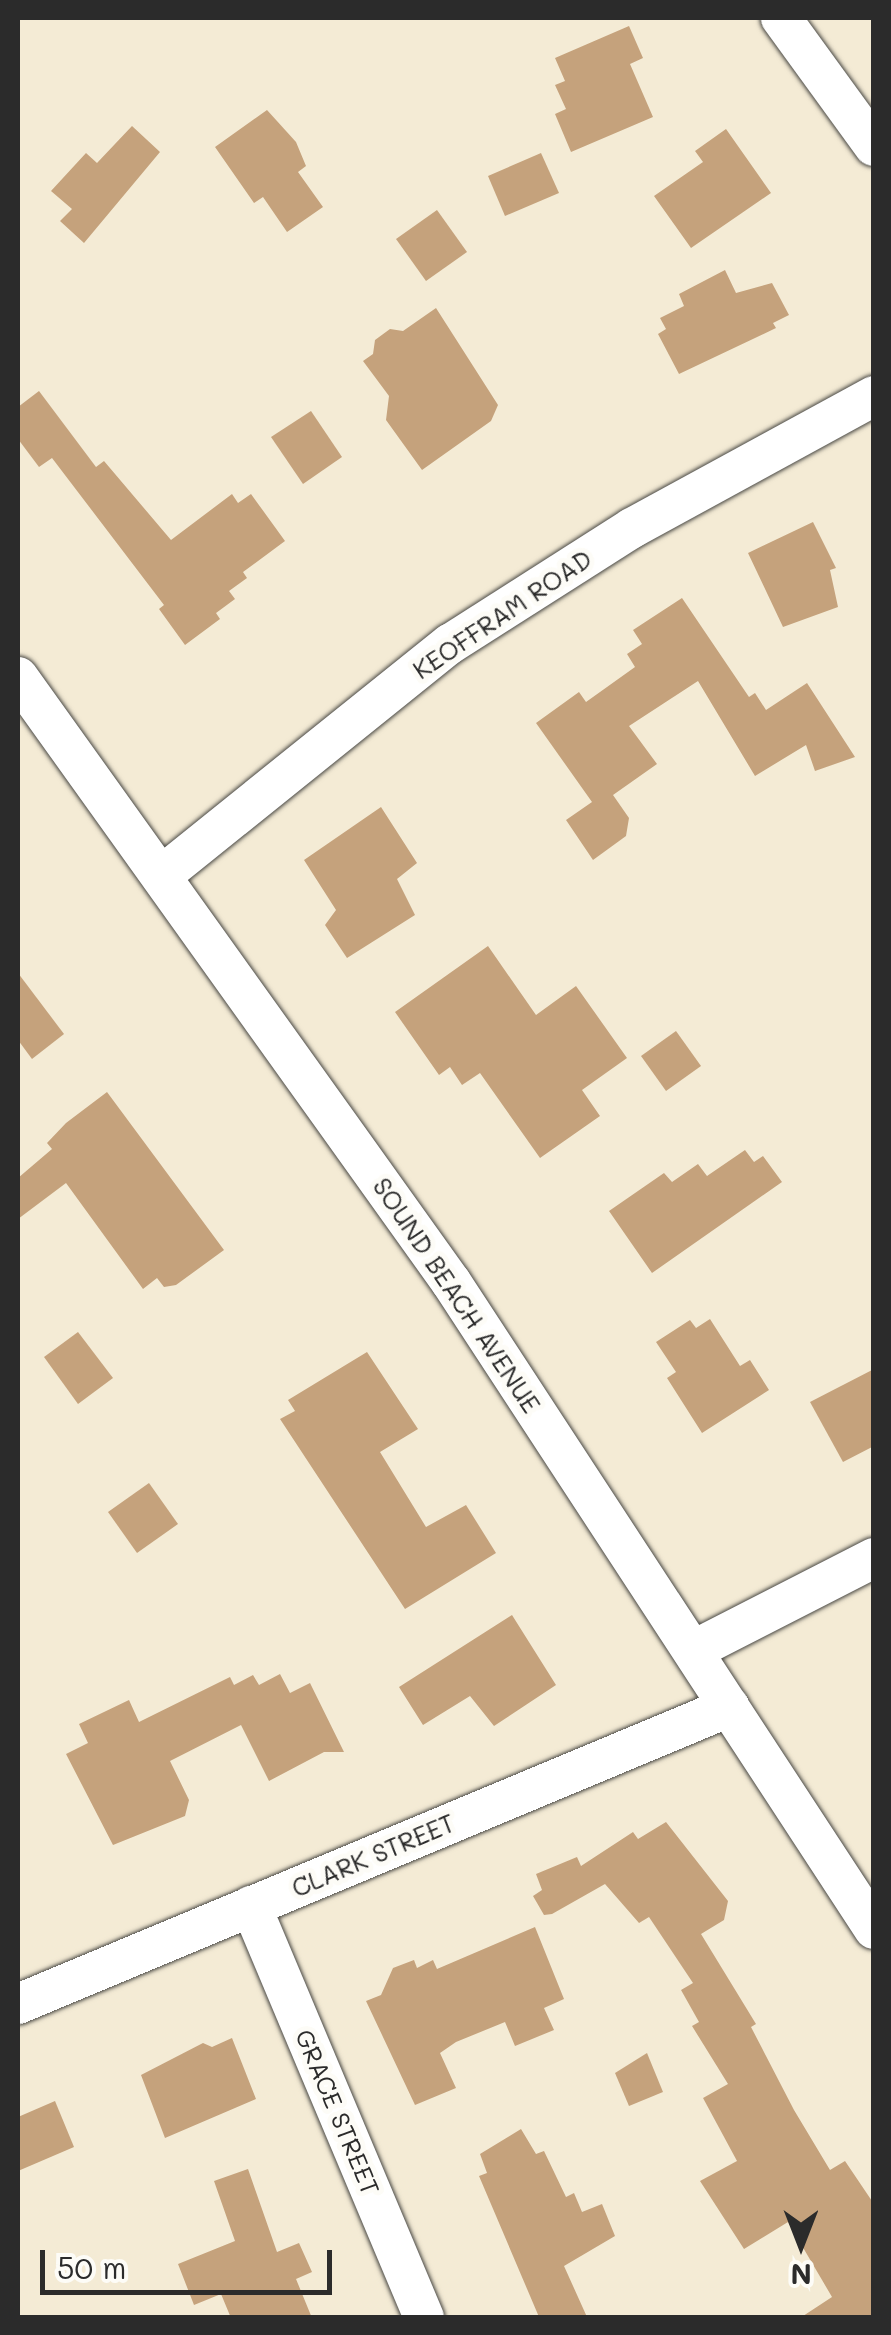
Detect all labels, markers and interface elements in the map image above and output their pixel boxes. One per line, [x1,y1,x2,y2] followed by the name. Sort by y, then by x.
[407,543,597,685] street label: KEOFFRAM ROAD
[367,1172,547,1418] street label: SOUND BEACH AVENUE
[287,1807,459,1903] street label: CLARK STREET
[290,2025,386,2199] street label: GRACE STREET
[751,2195,851,2295] north arrow
[45,2230,338,2292] scale bar
[57,2247,127,2287] text: 50 m
[790,2257,812,2293] text: N

